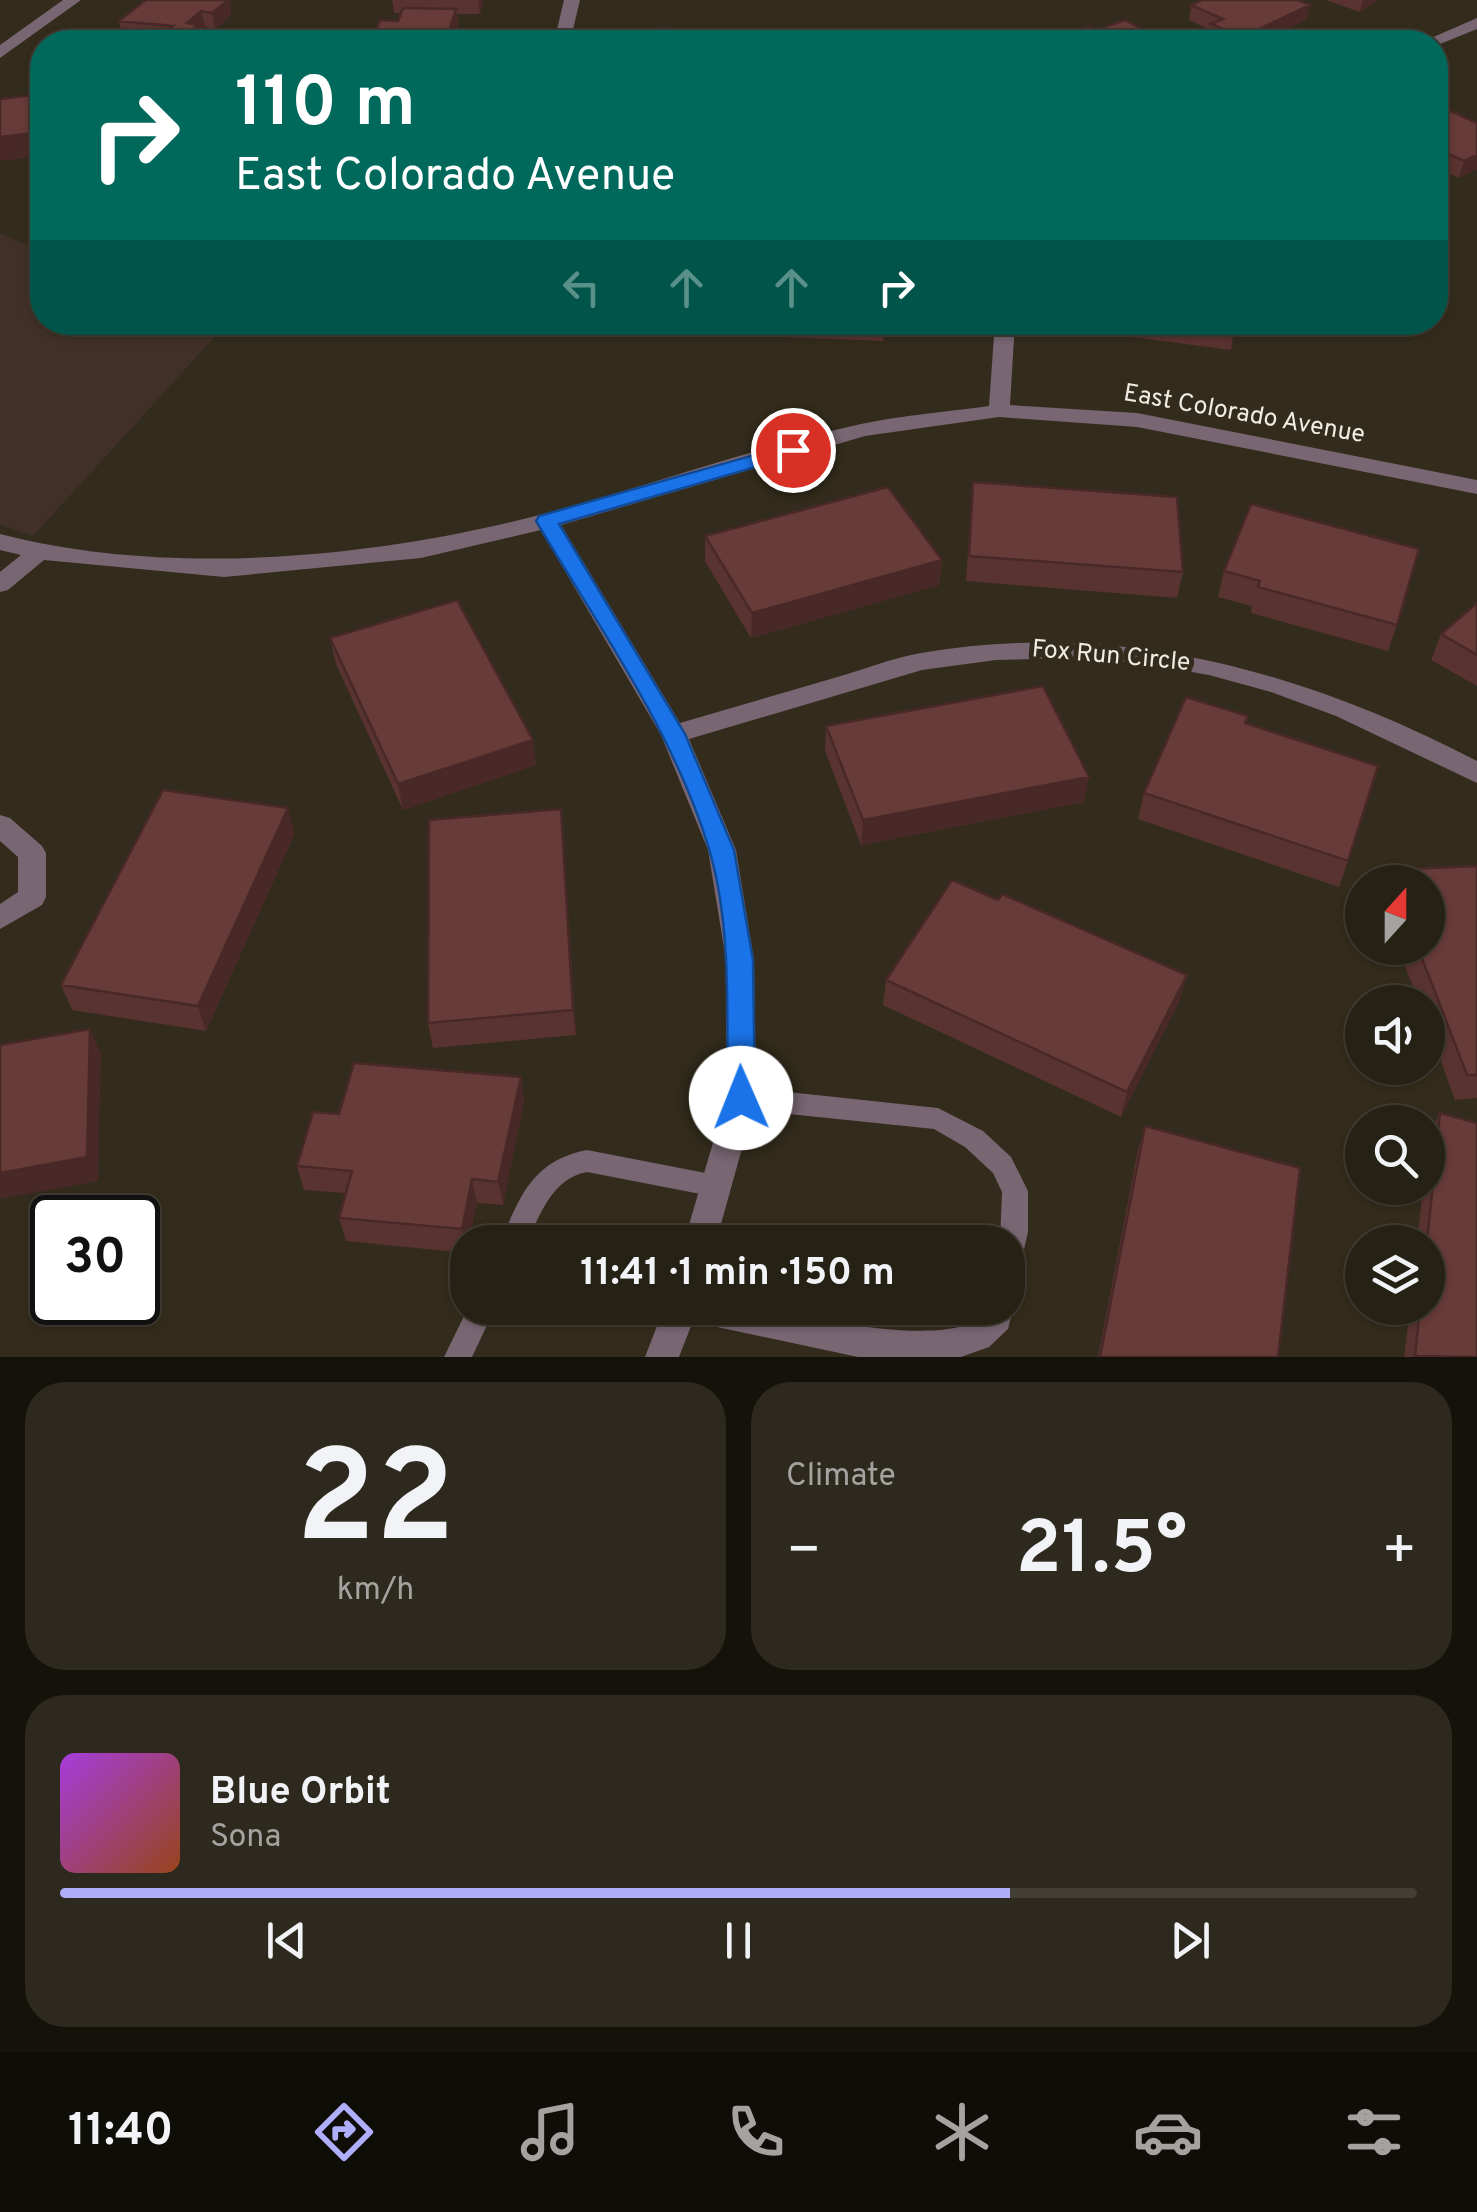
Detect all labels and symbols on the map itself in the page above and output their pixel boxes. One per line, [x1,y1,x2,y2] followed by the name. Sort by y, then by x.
[1121,378,1367,452] street label: East Colorado Avenue
[751,408,836,493] pin
[1030,634,1192,680] street label: Fox Run Circle
[1345,865,1445,965] north arrow
[689,1046,793,1150] position arrow
[30,1195,160,1325] speed limit sign: 30

